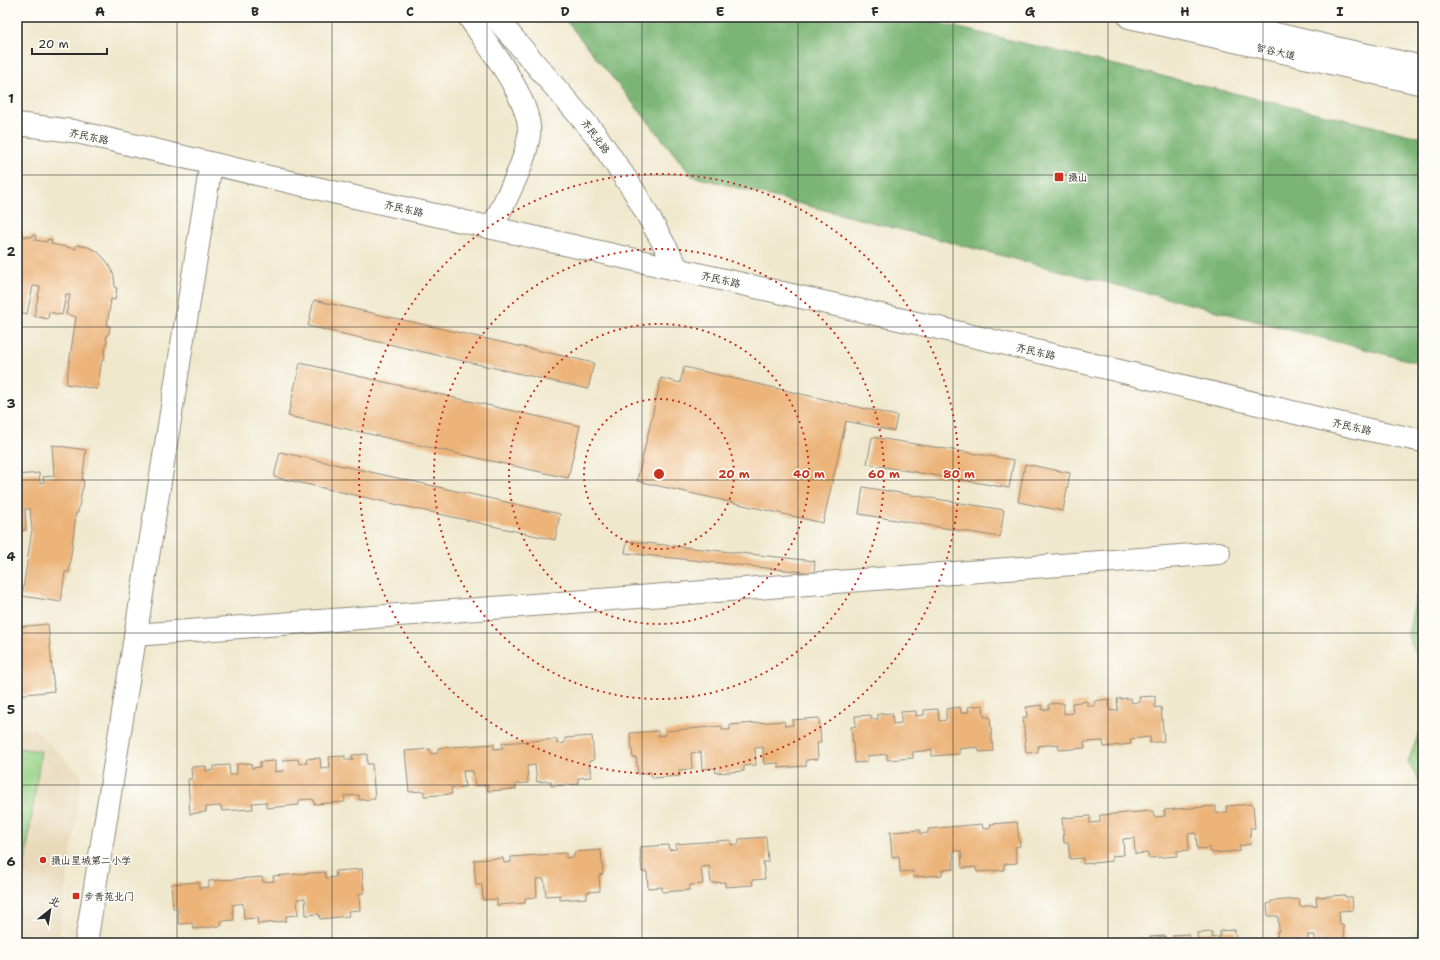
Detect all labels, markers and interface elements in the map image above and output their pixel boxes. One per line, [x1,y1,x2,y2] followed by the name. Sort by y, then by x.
[95,3,105,20] text: A
[251,3,259,20] text: B
[406,3,414,20] text: C
[560,3,570,20] text: D
[716,3,725,20] text: E
[871,3,879,20] text: F
[1025,3,1036,20] text: G
[1180,3,1190,20] text: H
[1336,3,1344,20] text: I
[32,30,107,56] scale bar
[38,36,69,52] text: 20 m
[1255,41,1297,62] street label: 智谷大道
[8,90,14,107] text: 1
[578,116,613,156] street label: 齐民北路
[68,126,110,147] street label: 齐民东路
[1053,171,1065,183] marker: 摄山
[1068,171,1088,184] place label: 摄山
[383,198,425,219] street label: 齐民东路
[6,243,16,260] text: 2
[700,269,742,290] street label: 齐民东路
[1015,341,1057,362] street label: 齐民东路
[6,395,16,412] text: 3
[1331,416,1373,437] street label: 齐民东路
[718,466,750,482] text: 20 m
[793,466,825,482] text: 40 m
[868,466,900,482] text: 60 m
[943,466,975,482] text: 80 m
[652,467,666,481] centre of rings
[6,548,16,565] text: 4
[7,701,15,718] text: 5
[6,853,16,870] text: 6
[51,854,131,867] place label: 摄山星城第二小学
[38,855,48,865] marker: 摄山星城第二小学
[30,890,70,930] north arrow
[84,890,134,903] place label: 步青苑北门
[71,891,81,901] marker: 步青苑北门
[46,893,63,911] text: 北

